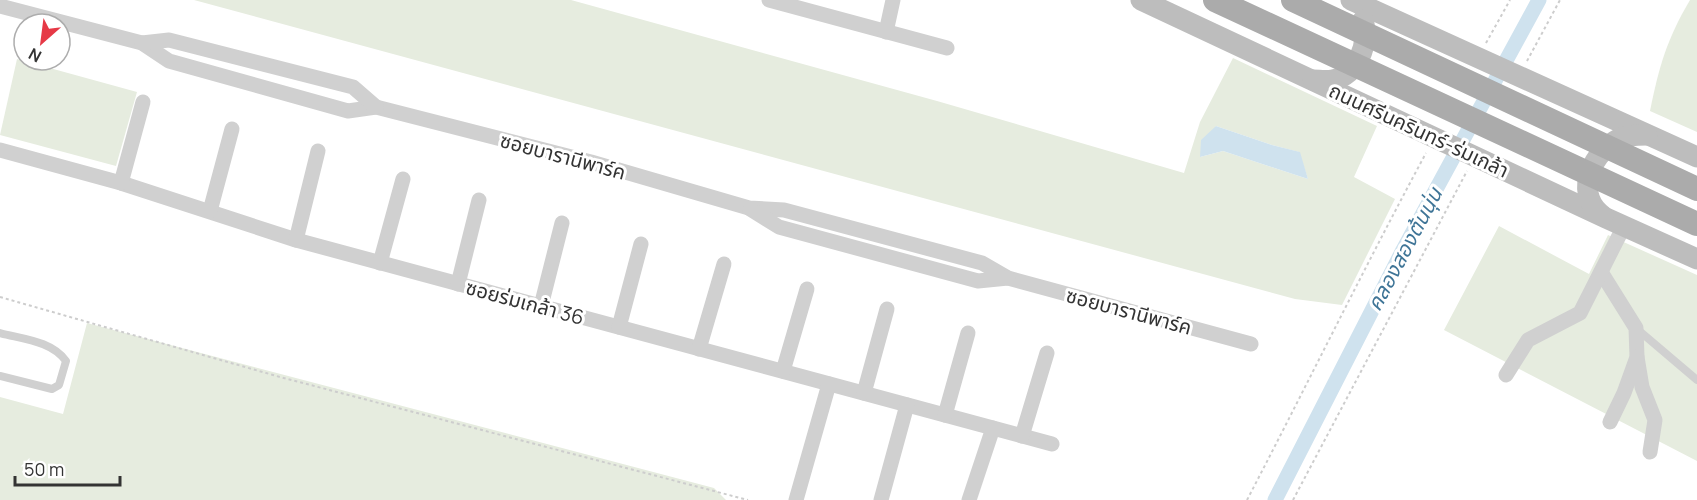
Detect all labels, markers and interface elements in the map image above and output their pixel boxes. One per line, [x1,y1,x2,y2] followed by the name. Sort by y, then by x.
[12,12,72,72] north arrow
[25,43,45,68] text: N
[1325,77,1513,183] street label: ถนนศรีนครินทร์-ร่มเกล้า
[497,126,629,186] street label: ซอยบารานีพาร์ค
[1360,182,1449,315] water label: คลองสองต้นนุ่น
[463,273,587,331] street label: ซอยร่มเกล้า 36
[1063,281,1195,341] street label: ซอยบารานีพาร์ค
[15,449,120,487] scale bar
[24,457,64,481] text: 50 m

